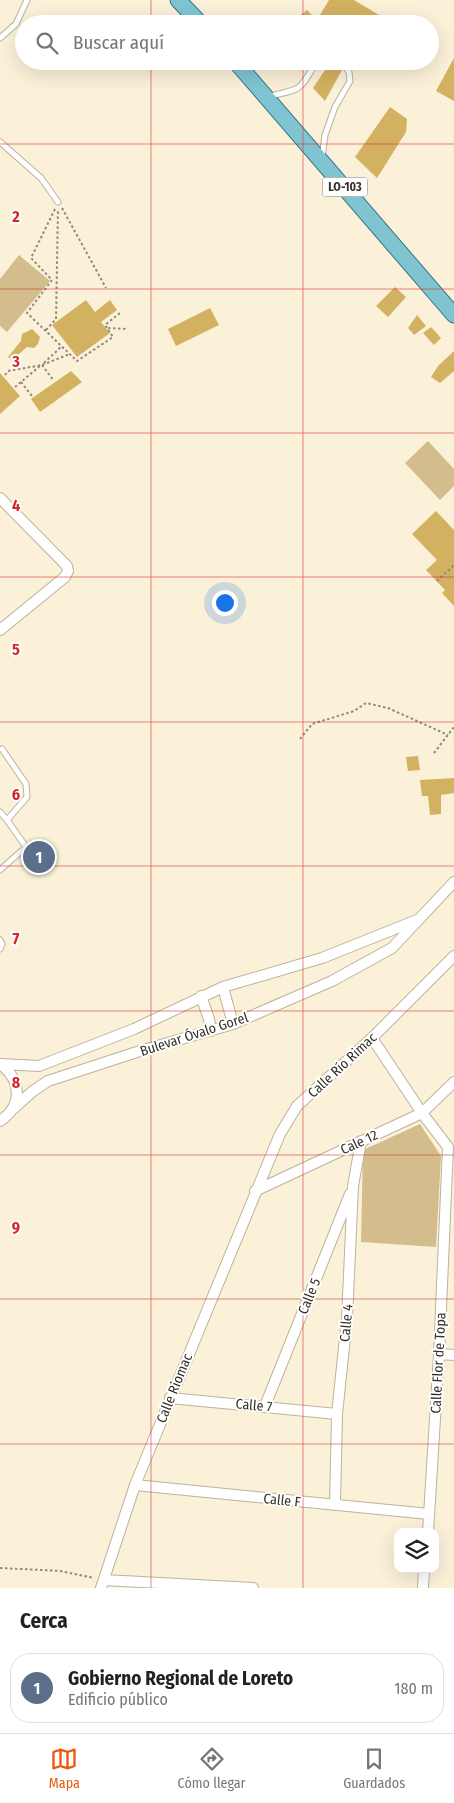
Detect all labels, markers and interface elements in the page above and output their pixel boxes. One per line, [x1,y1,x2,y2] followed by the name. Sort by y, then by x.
[15,15,439,70] search box
[33,29,61,57] icon: search
[73,31,164,54] text: Buscar aquí
[322,178,368,196] road number: LO-103
[11,207,20,226] text: 2
[11,352,20,371] text: 3
[12,496,20,515] text: 4
[212,590,238,616] your location
[12,640,20,659] text: 5
[12,785,20,804] text: 6
[23,838,55,876] pin: 1
[13,929,20,948] text: 7
[138,1008,251,1060] street label: Bulevar Óvalo Gorel
[304,1029,380,1102] street label: Calle Río Rimac
[12,1073,21,1092] text: 8
[338,1126,381,1158] street label: Cale 12
[12,1218,20,1237] text: 9
[295,1276,324,1317] street label: Calle 5
[336,1303,357,1343] street label: Calle 4
[427,1312,450,1414] street label: Calle Flor de Topa
[153,1351,196,1425] street label: Calle Riomac
[235,1395,273,1416] street label: Calle 7
[262,1490,301,1511] street label: Calle F
[394,1528,439,1573] map controls
[394,1528,439,1573] button: layers
[20,1608,68,1634] text: Cerca
[68,1667,293,1690] text: Gobierno Regional de Loreto
[34,1679,40,1698] text: 1
[394,1679,433,1698] text: 180 m
[68,1690,168,1709] text: Edificio público
[49,1745,80,1792] tab: Mapa
[178,1745,246,1792] tab: Cómo llegar
[343,1745,405,1792] tab: Guardados

